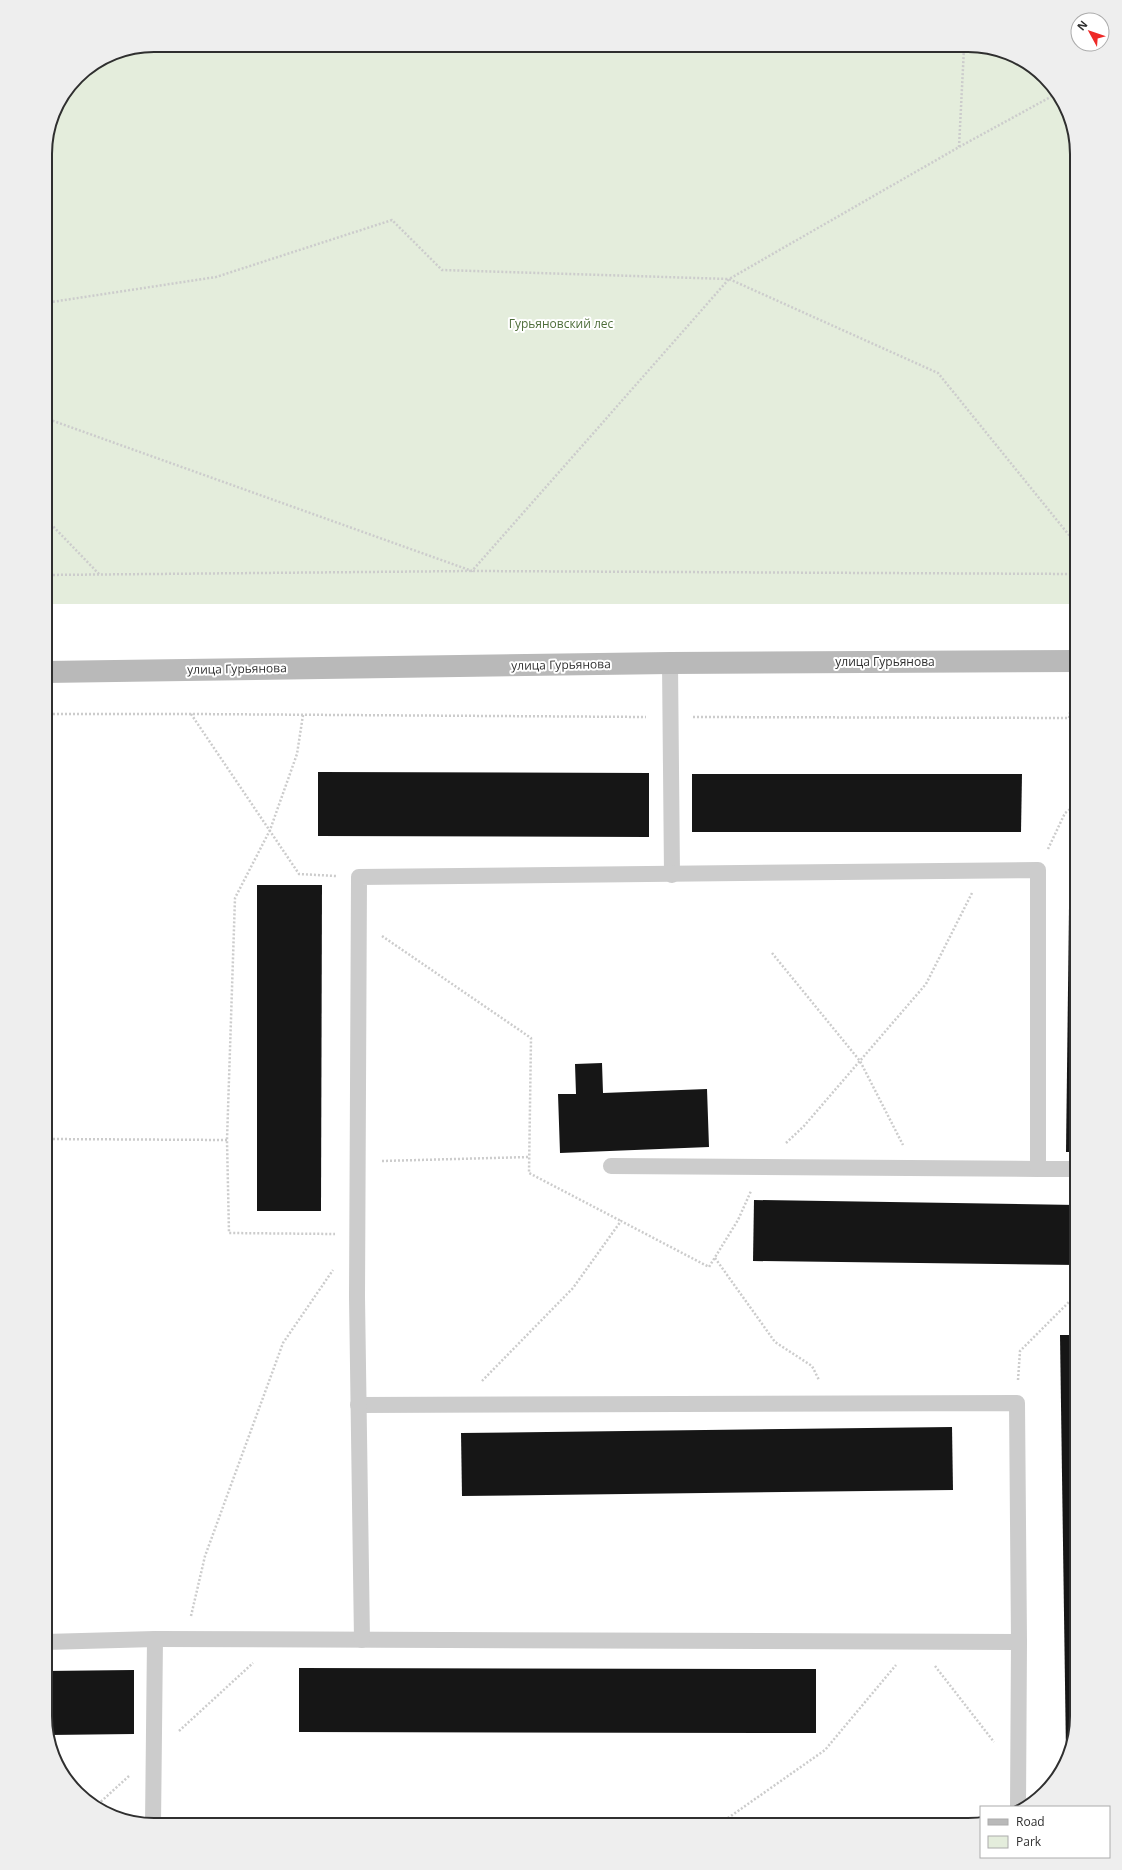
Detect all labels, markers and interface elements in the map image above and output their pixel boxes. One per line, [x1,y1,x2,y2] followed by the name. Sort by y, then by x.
[1070,12,1110,52] north arrow
[1073,17,1091,34] text: N
[509,315,614,332] park label: Гурьяновский лес
[835,653,935,670] street label: улица Гурьянова
[511,655,611,674] street label: улица Гурьянова
[187,659,287,678] street label: улица Гурьянова
[980,1806,1110,1858] legend
[1016,1813,1045,1830] text: Road
[1016,1833,1042,1850] text: Park

